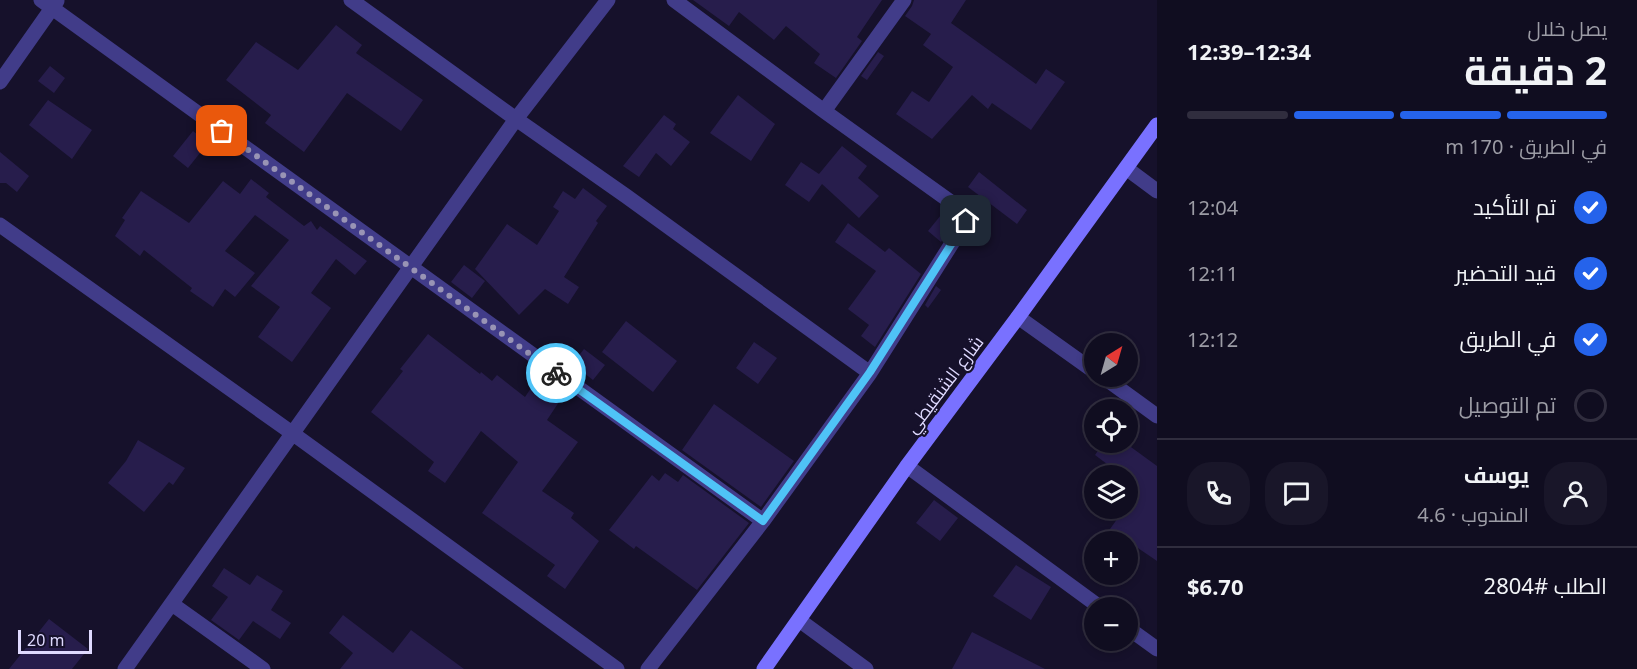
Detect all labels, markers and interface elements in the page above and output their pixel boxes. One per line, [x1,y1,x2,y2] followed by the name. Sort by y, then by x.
[1528,15,1607,42] text: يصل خلال
[1187,36,1311,66] text: 12:34–12:39
[1464,43,1607,96] text: 2 دقيقة
[196,105,247,156] pin
[205,114,238,147] icon: bag
[1445,133,1607,160] text: في الطريق · 170 m
[1473,191,1556,221] text: تم التأكيد
[1574,191,1607,224] icon: check
[1187,194,1238,221] text: 12:04
[940,195,991,246] pin
[949,204,982,237] icon: home
[1455,257,1556,287] text: قيد التحضير
[1574,257,1607,290] icon: check
[1187,260,1238,287] text: 12:11
[1459,323,1556,353] text: في الطريق
[1574,323,1607,356] icon: check
[1187,326,1238,353] text: 12:12
[899,330,991,439] street label: شارع الشنقيطي
[1084,333,1138,387] north arrow
[1084,333,1138,651] map controls
[526,343,586,403] courier
[540,357,573,390] icon: bike
[1459,389,1556,419] text: تم التوصيل
[1084,399,1138,453] button: locate
[1464,459,1529,489] text: يوسف
[1187,462,1250,525] button: phone
[1265,462,1328,525] button: chat
[1544,462,1607,525] button: person
[1084,465,1138,519] button: layers
[1417,501,1529,528] text: المندوب · 4.6
[1084,531,1138,585] button: +
[1484,570,1607,600] text: الطلب #2804
[1187,571,1244,601] text: $6.70
[1084,597,1138,651] button: −
[18,627,92,654] scale bar
[27,629,64,651] text: 20 m

